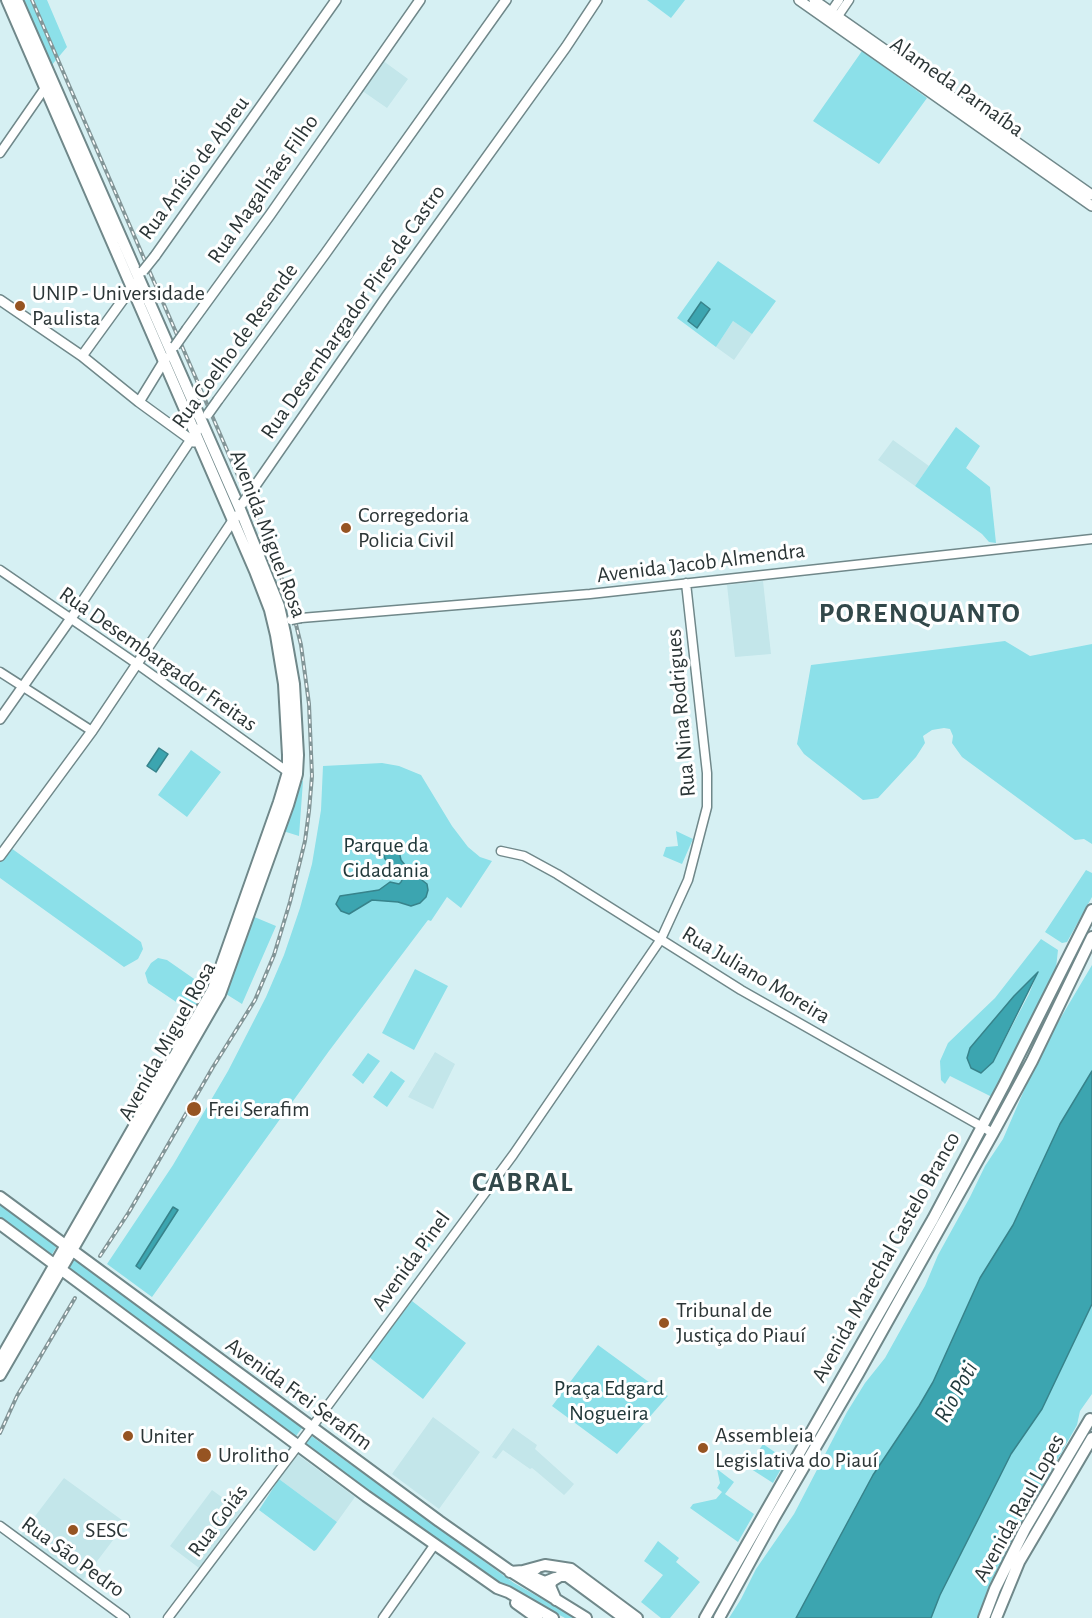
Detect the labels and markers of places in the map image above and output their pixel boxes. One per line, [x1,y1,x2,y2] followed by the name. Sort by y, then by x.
[32,280,205,332] place label: UNIP - Universidade Paulista
[13,299,27,313] marker: UNIP - Universidade Paulista
[358,502,469,554] place label: Corregedoria Policia Civil
[339,521,353,535] marker: Corregedoria Policia Civil
[208,1096,310,1122] place label: Frei Serafim
[185,1100,203,1118] marker: Frei Serafim
[676,1297,806,1348] place label: Tribunal de Justiça do Piauí
[657,1316,671,1330] marker: Tribunal de Justiça do Piauí
[715,1422,878,1474] place label: Assembleia Legislativa do Piauí
[140,1423,194,1449] place label: Uniter
[121,1429,135,1443] marker: Uniter
[696,1441,710,1455] marker: Assembleia Legislativa do Piauí
[218,1442,289,1468] place label: Urolitho
[195,1446,213,1464] marker: Urolitho
[85,1517,128,1543] place label: SESC
[66,1523,80,1537] marker: SESC

